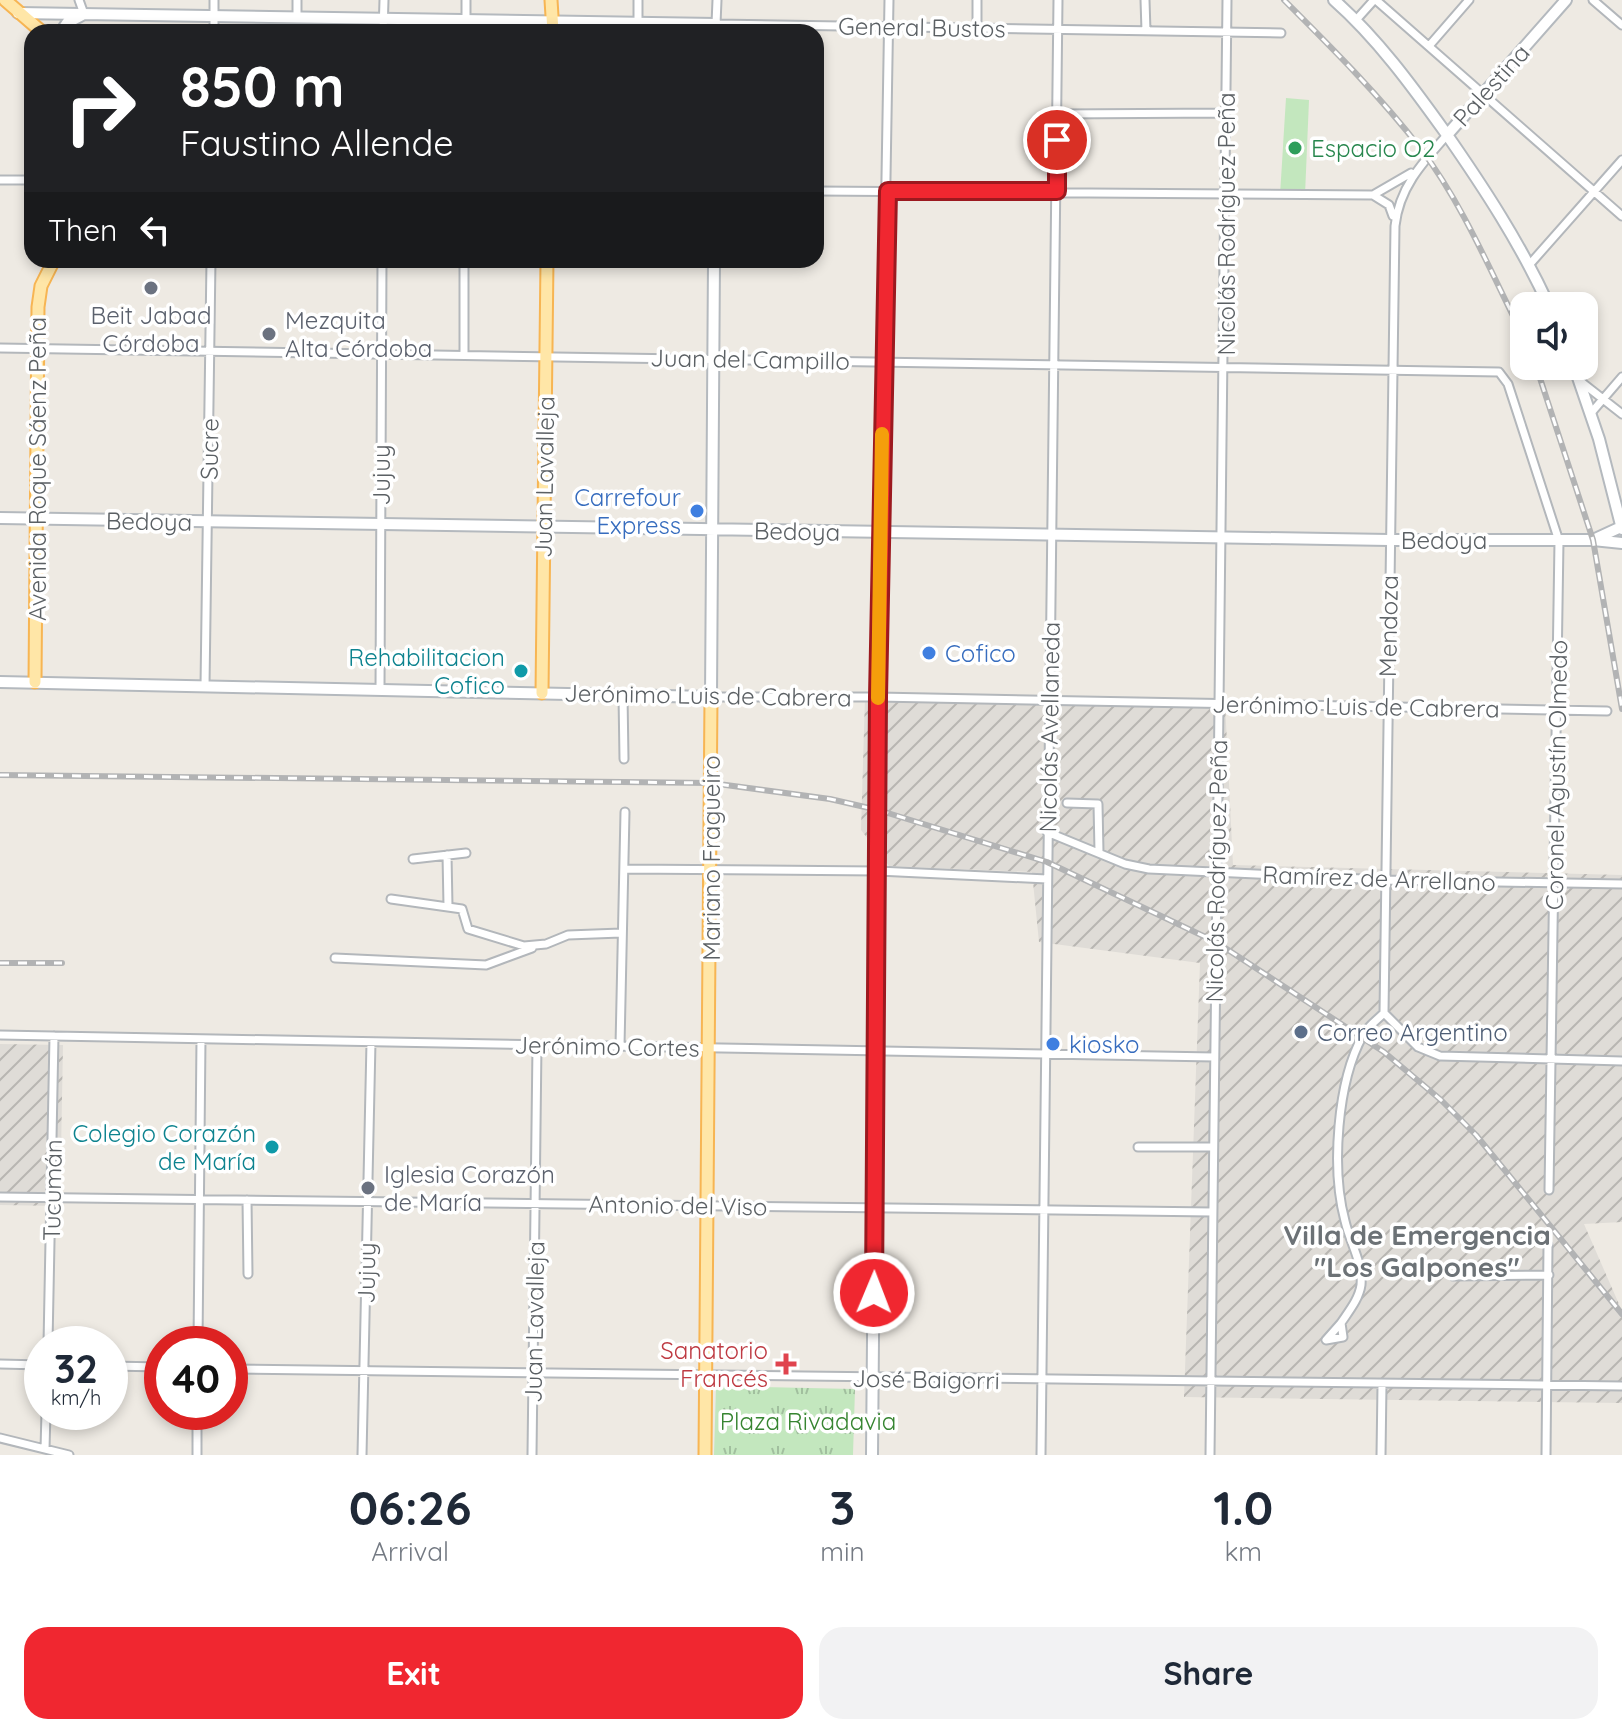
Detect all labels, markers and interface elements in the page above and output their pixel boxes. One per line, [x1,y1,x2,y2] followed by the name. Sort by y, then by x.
[838,11,1006,43] street label: General Bustos
[1446,38,1536,132] street label: Palestina
[180,51,345,121] text: 850 m
[48,56,152,160] icon: right
[1211,93,1241,355] street label: Nicolás Rodríguez Peña
[1023,106,1091,174] pin
[1035,118,1079,162] icon: arrive
[180,120,454,165] text: Faustino Allende
[1311,133,1435,163] place label: Espacio O2
[1286,139,1304,157] marker: Espacio O2
[133,208,177,252] icon: left
[48,211,117,249] text: Then
[142,279,160,297] marker: Beit Jabad Córdoba
[1510,292,1598,380] map controls
[1510,292,1598,380] button: sound
[91,300,211,358] place label: Beit Jabad Córdoba
[285,305,432,363] place label: Mezquita Alta Córdoba
[22,317,52,621] street label: Avenida Roque Sáenz Peña
[260,325,278,343] marker: Mezquita Alta Córdoba
[650,342,850,376] street label: Juan del Campillo
[528,396,560,558] street label: Juan Lavalleja
[193,418,225,480] street label: Sucre
[366,444,396,506] street label: Jujuy
[574,482,681,540] place label: Carrefour Express
[688,502,706,520] marker: Carrefour Express
[106,505,192,537] street label: Bedoya
[754,515,840,547] street label: Bedoya
[1401,525,1487,555] street label: Bedoya
[1372,575,1404,677] street label: Mendoza
[1032,621,1066,833] street label: Nicolás Avellaneda
[945,638,1016,668] place label: Cofico
[1539,640,1573,910] street label: Coronel Agustín Olmedo
[348,642,505,700] place label: Rehabilitacion Cofico
[920,644,938,662] marker: Cofico
[512,662,530,680] marker: Rehabilitacion Cofico
[564,677,852,713] street label: Jerónimo Luis de Cabrera
[1212,688,1500,724] street label: Jerónimo Luis de Cabrera
[1199,739,1233,1003] street label: Nicolás Rodríguez Peña
[696,755,726,961] street label: Mariano Fragueiro
[1262,859,1496,897] street label: Ramírez de Arrellano
[1317,1017,1508,1047] place label: Correo Argentino
[1292,1023,1310,1041] marker: Correo Argentino
[514,1029,700,1063] street label: Jerónimo Cortes
[1069,1029,1140,1059] place label: kiosko
[1044,1035,1062,1053] marker: kiosko
[72,1118,256,1176] place label: Colegio Corazón de María
[263,1138,281,1156] marker: Colegio Corazón de María
[36,1139,68,1241] street label: Tucumán
[384,1159,555,1217] place label: Iglesia Corazón de María
[359,1179,377,1197] marker: Iglesia Corazón de María
[588,1188,768,1222] street label: Antonio del Viso
[1283,1217,1551,1284] district label: Villa de Emergencia "Los Galpones"
[518,1241,550,1403] street label: Juan Lavalleja
[350,1242,382,1304] street label: Jujuy
[832,1251,916,1335] position arrow
[144,1326,248,1430] speed limit sign: 40
[660,1335,768,1393] place label: Sanatorio Francés
[54,1343,98,1393] text: 32
[775,1353,797,1375] marker: Sanatorio Francés
[852,1363,1000,1395] street label: José Baigorri
[51,1385,101,1410] text: km/h
[720,1406,896,1436] park label: Plaza Rivadavia
[349,1477,472,1537] text: 06:26
[830,1477,855,1537] text: 3
[1213,1477,1273,1537] text: 1.0
[371,1535,449,1568] text: Arrival
[820,1535,865,1568] text: min
[1224,1535,1262,1568] text: km
[24,1627,803,1719] button: Exit
[819,1627,1598,1719] button: Share

